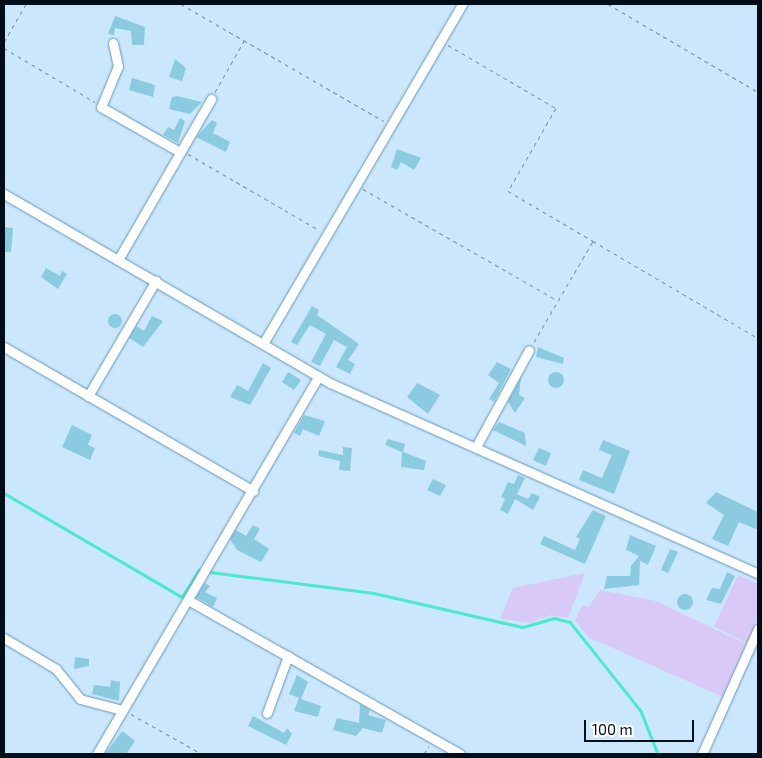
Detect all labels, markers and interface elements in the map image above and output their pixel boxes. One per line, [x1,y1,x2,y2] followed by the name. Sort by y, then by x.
[587,710,697,742] scale bar
[592,720,633,738] text: 100 m

